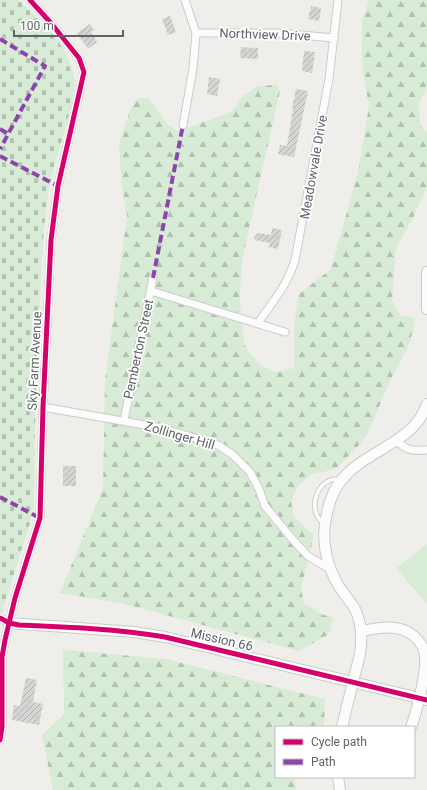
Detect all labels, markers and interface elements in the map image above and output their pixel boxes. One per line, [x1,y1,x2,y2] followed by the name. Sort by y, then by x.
[14,12,123,38] scale bar
[20,19,54,33] text: 100 m
[219,25,311,44] street label: Northview Drive
[297,114,330,220] street label: Meadowvale Drive
[121,298,156,400] street label: Pemberton Street
[24,311,45,411] street label: Sky Farm Avenue
[143,418,217,453] street label: Zollinger Hill
[189,625,255,654] street label: Mission 66
[275,726,415,778] legend
[311,735,367,749] text: Cycle path
[311,755,336,769] text: Path

